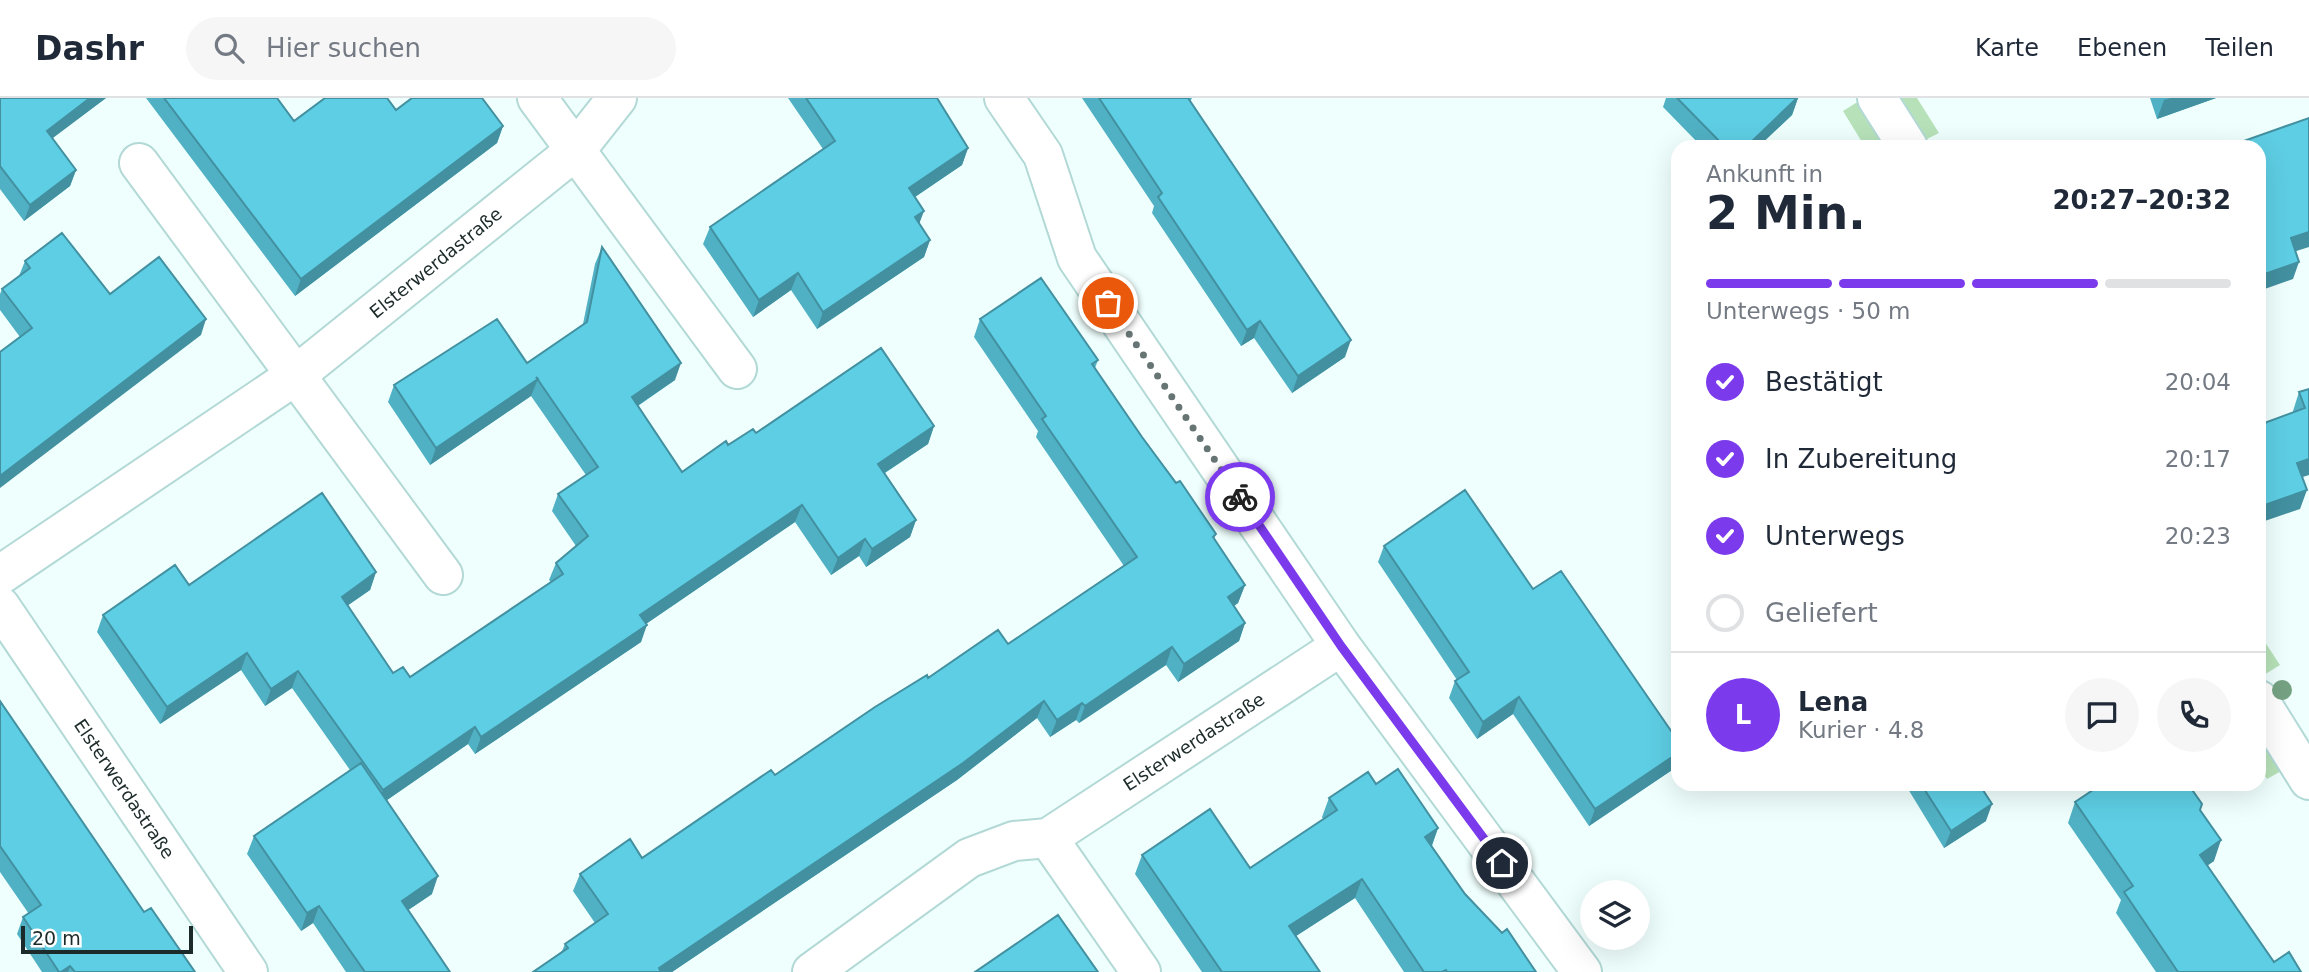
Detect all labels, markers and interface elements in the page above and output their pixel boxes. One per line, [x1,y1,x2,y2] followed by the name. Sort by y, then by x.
[186,17,676,80] search box
[35,29,144,68] text: Dashr
[210,29,248,67] icon: search
[266,33,421,63] text: Hier suchen
[1975,34,2039,62] text: Karte
[2077,34,2167,62] text: Ebenen
[2205,34,2274,62] text: Teilen
[1706,161,1823,187] text: Ankunft in
[2052,185,2231,215] text: 20:27–20:32
[1706,186,1866,240] text: 2 Min.
[365,203,506,322] street label: Elsterwerdastraße
[1078,273,1138,333] pin
[1089,284,1127,322] icon: bag
[1706,298,1911,324] text: Unterwegs · 50 m
[1706,363,1744,401] icon: check
[1765,367,1883,397] text: Bestätigt
[2165,369,2231,395] text: 20:04
[1706,440,1744,478] icon: check
[1765,444,1957,474] text: In Zubereitung
[2165,446,2231,472] text: 20:17
[1205,462,1275,532] courier
[1221,478,1259,516] icon: bike
[1706,517,1744,555] icon: check
[1765,521,1905,551] text: Unterwegs
[2165,523,2231,549] text: 20:23
[1765,598,1878,628] text: Geliefert
[2065,678,2139,752] button: chat
[2157,678,2231,752] button: phone
[1798,687,1868,717] text: Lena
[1119,688,1268,795] street label: Elsterwerdastraße
[1735,700,1751,730] text: L
[70,715,179,863] street label: Elsterwerdastraße
[1798,717,1924,743] text: Kurier · 4.8
[1472,833,1532,893] pin
[1483,844,1521,882] icon: home
[1580,880,1650,950] map controls
[1580,880,1650,950] button: layers
[21,923,192,955] scale bar
[32,927,81,949] text: 20 m

